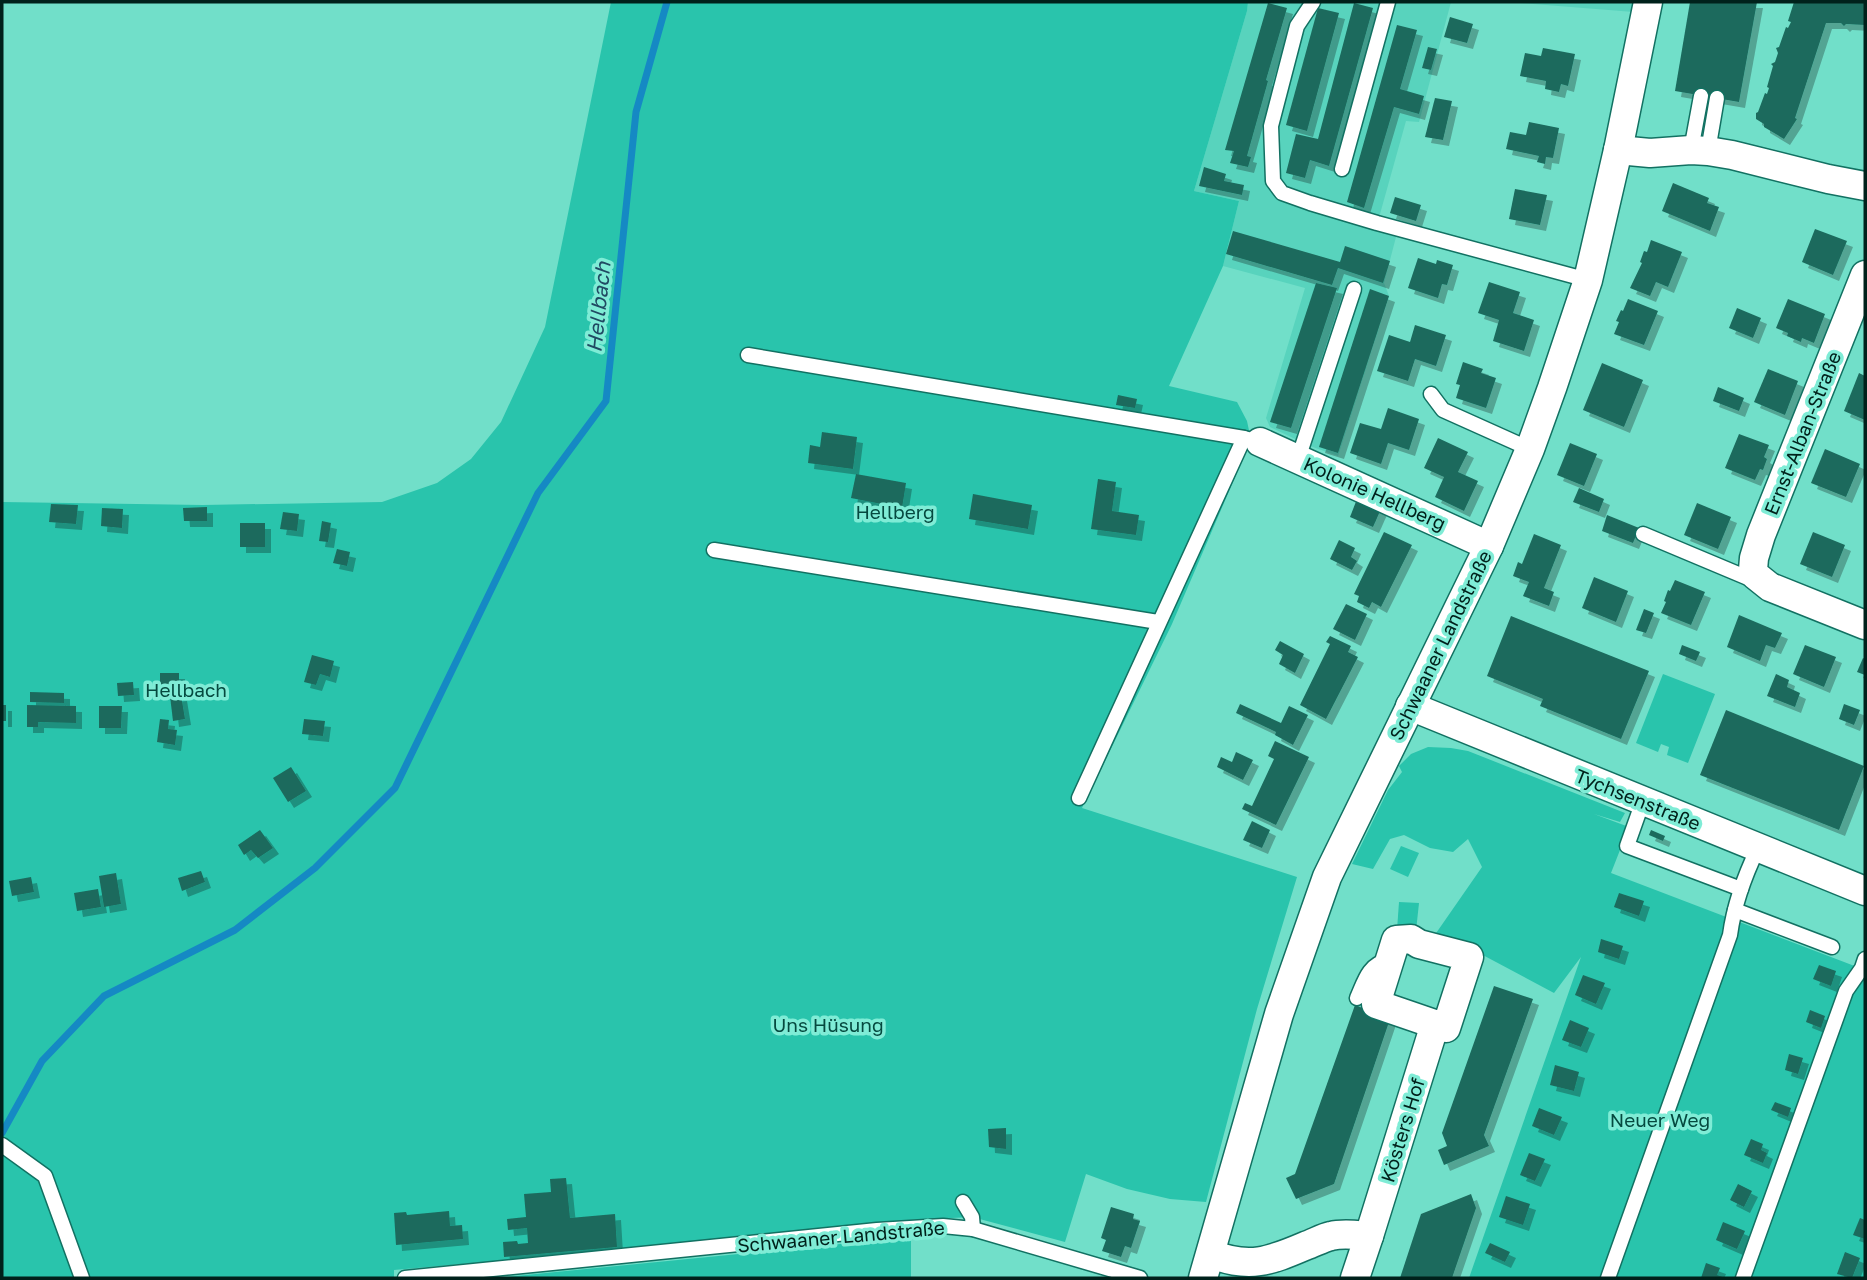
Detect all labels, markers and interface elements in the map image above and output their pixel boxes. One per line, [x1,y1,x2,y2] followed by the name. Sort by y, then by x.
[580,259,616,353] water label: Hellbach
[1759,348,1845,518] street label: Ernst-Alban-Straße
[1300,451,1450,535] street label: Kolonie Hellberg
[855,500,935,523] park label: Hellberg
[1384,546,1496,744] street label: Schwaaner Landstraße
[145,678,227,701] park label: Hellbach
[1572,763,1704,835] street label: Tychsenstraße
[772,1013,884,1036] park label: Uns Hüsung
[1375,1075,1429,1185] street label: Kösters Hof
[1610,1108,1710,1131] park label: Neuer Weg
[736,1215,946,1257] street label: Schwaaner Landstraße

